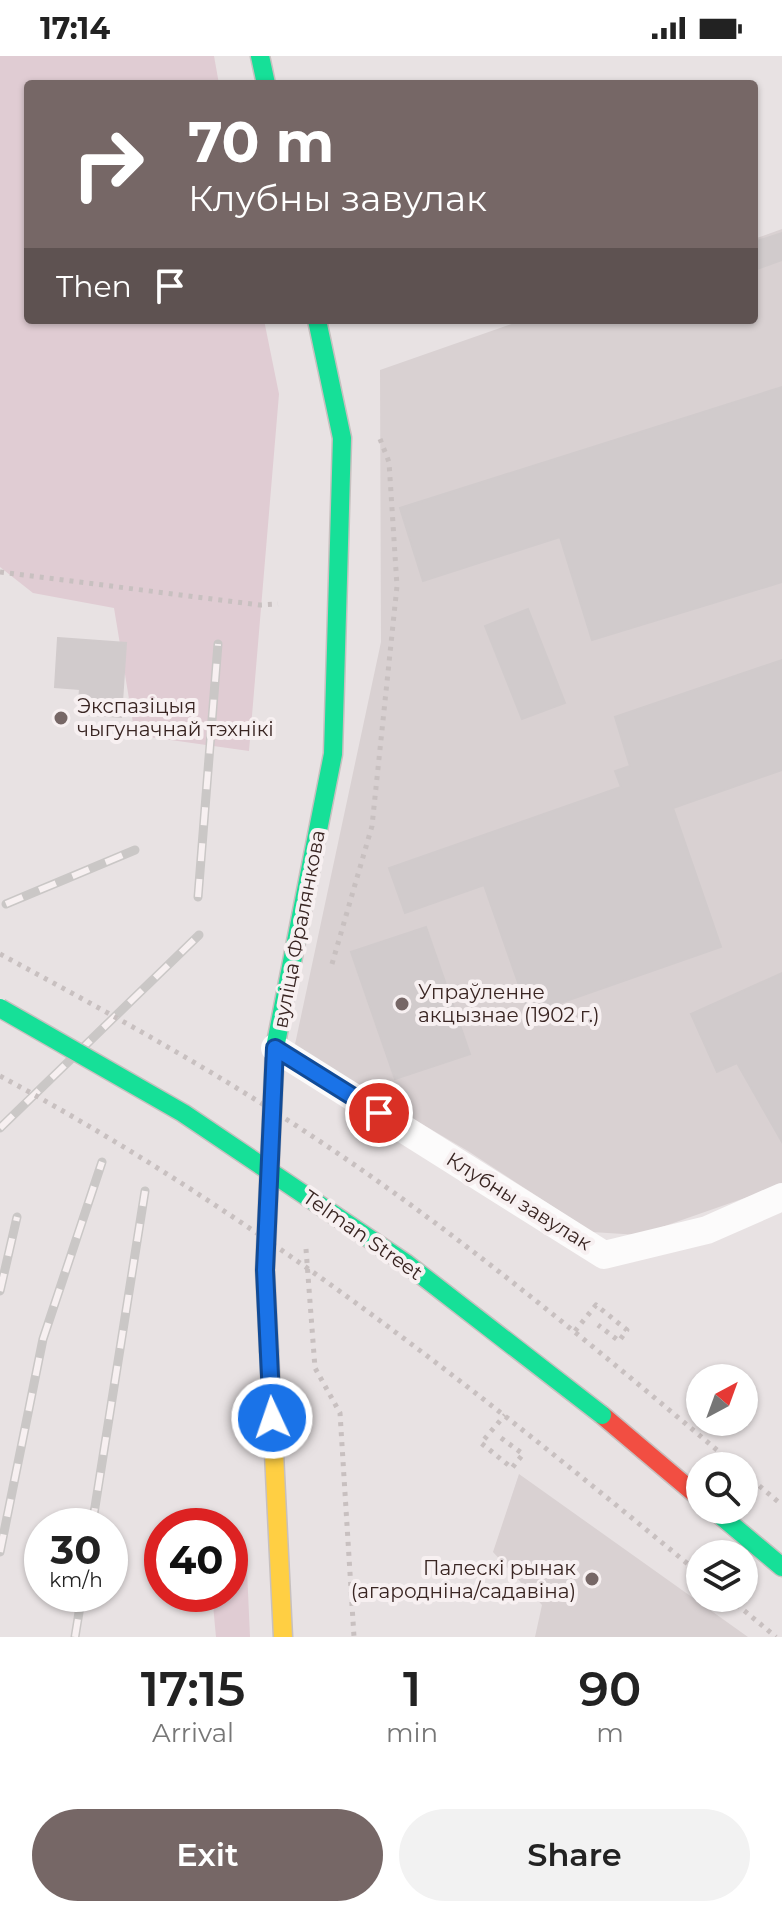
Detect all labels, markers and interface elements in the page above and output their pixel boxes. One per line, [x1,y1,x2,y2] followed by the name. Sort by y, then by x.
[40,10,110,47] text: 17:14
[188,108,334,176] text: 70 m
[56,112,160,216] icon: right
[188,176,487,220] text: Клубны завулак
[148,264,192,308] icon: arrive
[56,268,132,305] text: Then
[77,694,274,741] place label: Экспазіцыя чыгуначнай тэхнікі
[52,709,70,727] marker: Экспазіцыя чыгуначнай тэхнікі
[268,828,330,1030] street label: вуліца Фралянкова
[418,980,600,1027] place label: Упраўленне акцызнае (1902 г.)
[393,995,411,1013] marker: Упраўленне акцызнае (1902 г.)
[345,1079,413,1147] pin
[357,1091,401,1135] icon: arrive
[442,1147,596,1255] street label: Клубны завулак
[299,1185,427,1285] street label: Telman Street
[686,1364,758,1436] north arrow
[686,1364,758,1612] map controls
[230,1376,314,1460] position arrow
[686,1452,758,1524] button: search
[144,1508,248,1612] speed limit sign: 40
[51,1525,101,1574] text: 30
[686,1540,758,1612] button: layers
[351,1556,576,1603] place label: Палескі рынак (агародніна/садавіна)
[49,1568,103,1592] text: km/h
[583,1570,601,1588] marker: Палескі рынак (агародніна/садавіна)
[141,1660,245,1718] text: 17:15
[403,1660,421,1718] text: 1
[579,1660,641,1718] text: 90
[152,1717,234,1749] text: Arrival
[386,1717,438,1749] text: min
[596,1717,624,1749] text: m
[32,1809,383,1901] button: Exit
[399,1809,750,1901] button: Share

